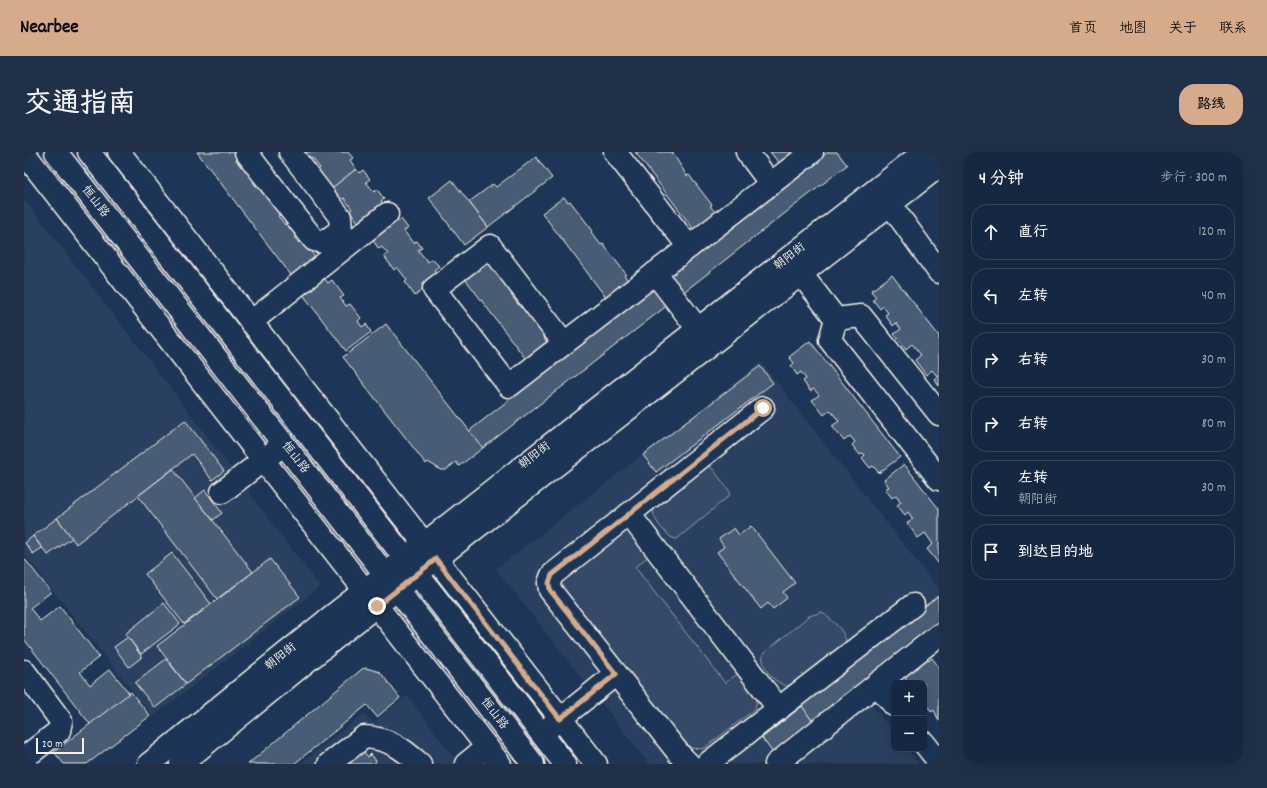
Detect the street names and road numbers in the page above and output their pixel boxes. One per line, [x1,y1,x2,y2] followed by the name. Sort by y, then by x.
[77,183,113,221] street label: 恒山路
[771,239,809,275] street label: 朝阳街
[516,438,554,474] street label: 朝阳街
[277,439,313,477] street label: 恒山路
[262,639,300,675] street label: 朝阳街
[476,695,512,733] street label: 恒山路

